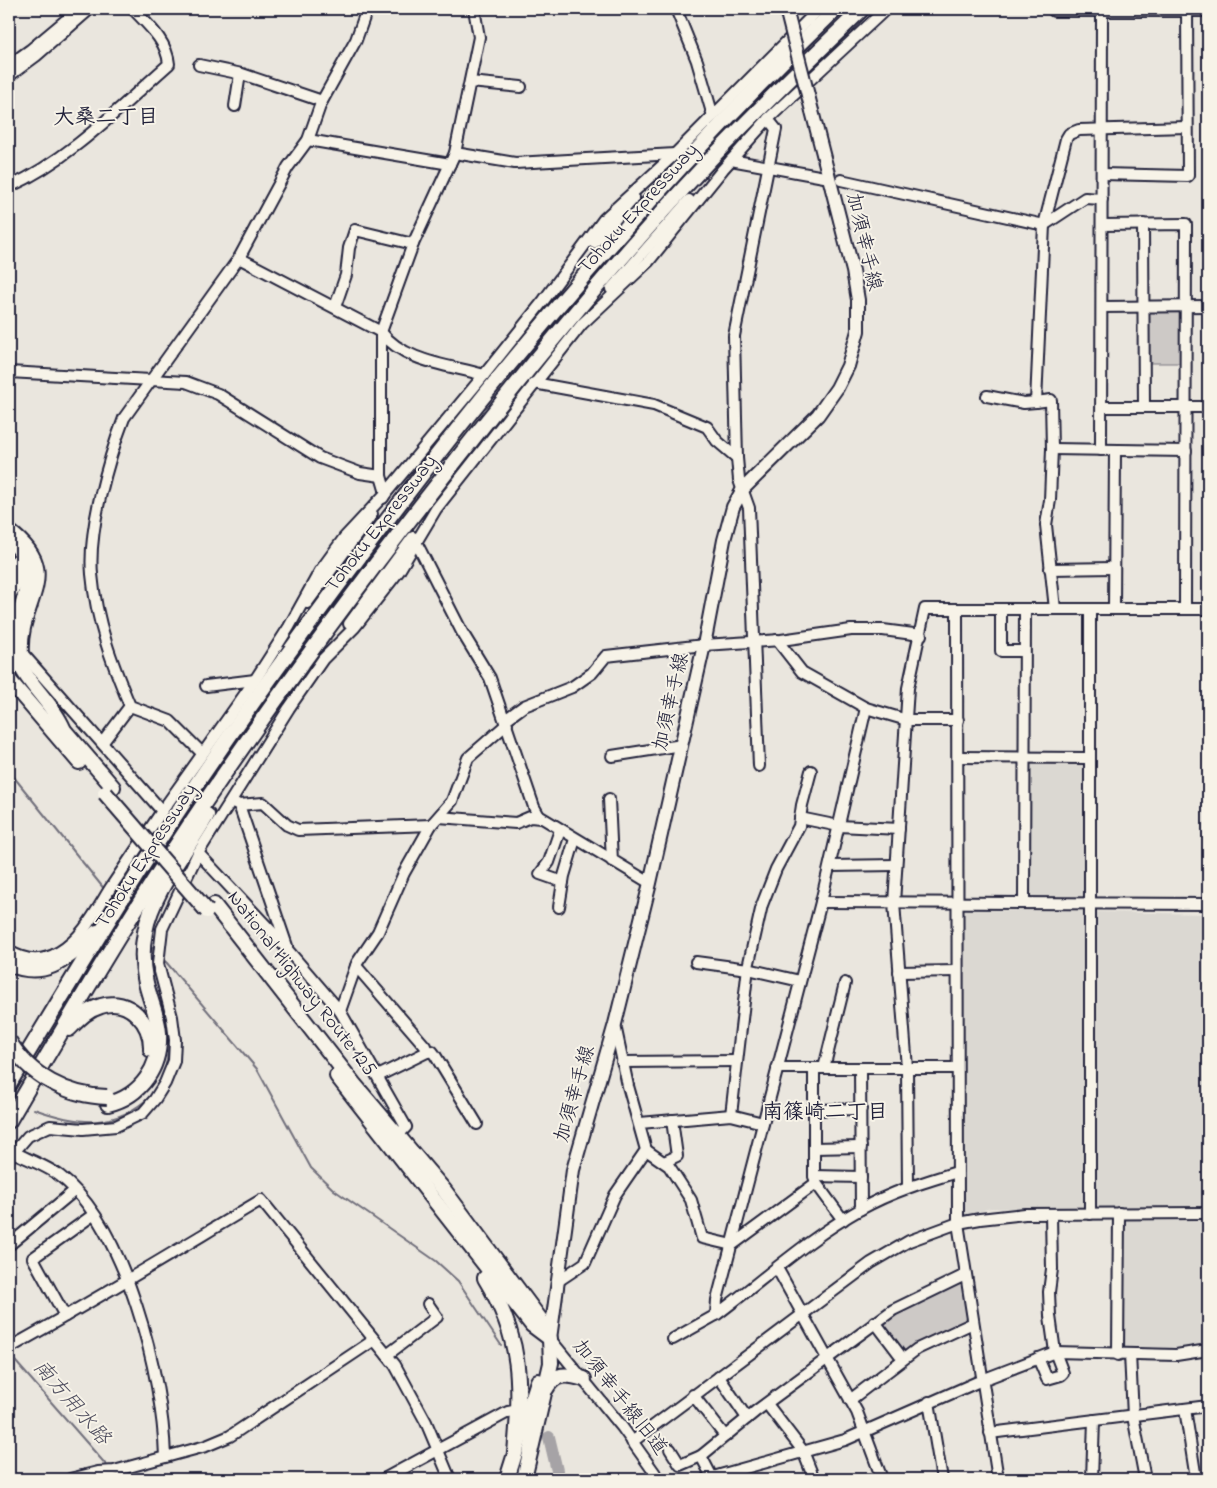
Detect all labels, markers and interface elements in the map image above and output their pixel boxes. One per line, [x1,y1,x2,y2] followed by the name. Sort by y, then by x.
[54,103,159,133] district label: 大桑二丁目
[572,137,706,281] street label: Tohoku Expressway
[838,190,888,294] street label: 加須幸手線
[319,449,445,599] street label: Tohoku Expressway
[647,650,697,754] street label: 加須幸手線
[89,778,205,934] street label: Tohoku Expressway
[219,885,383,1083] street label: National Highway Route 125
[548,1042,604,1146] street label: 加須幸手線
[762,1098,888,1128] district label: 南篠崎二丁目
[564,1334,674,1462] street label: 加須幸手線旧道
[25,1354,117,1453] water label: 南方用水路

